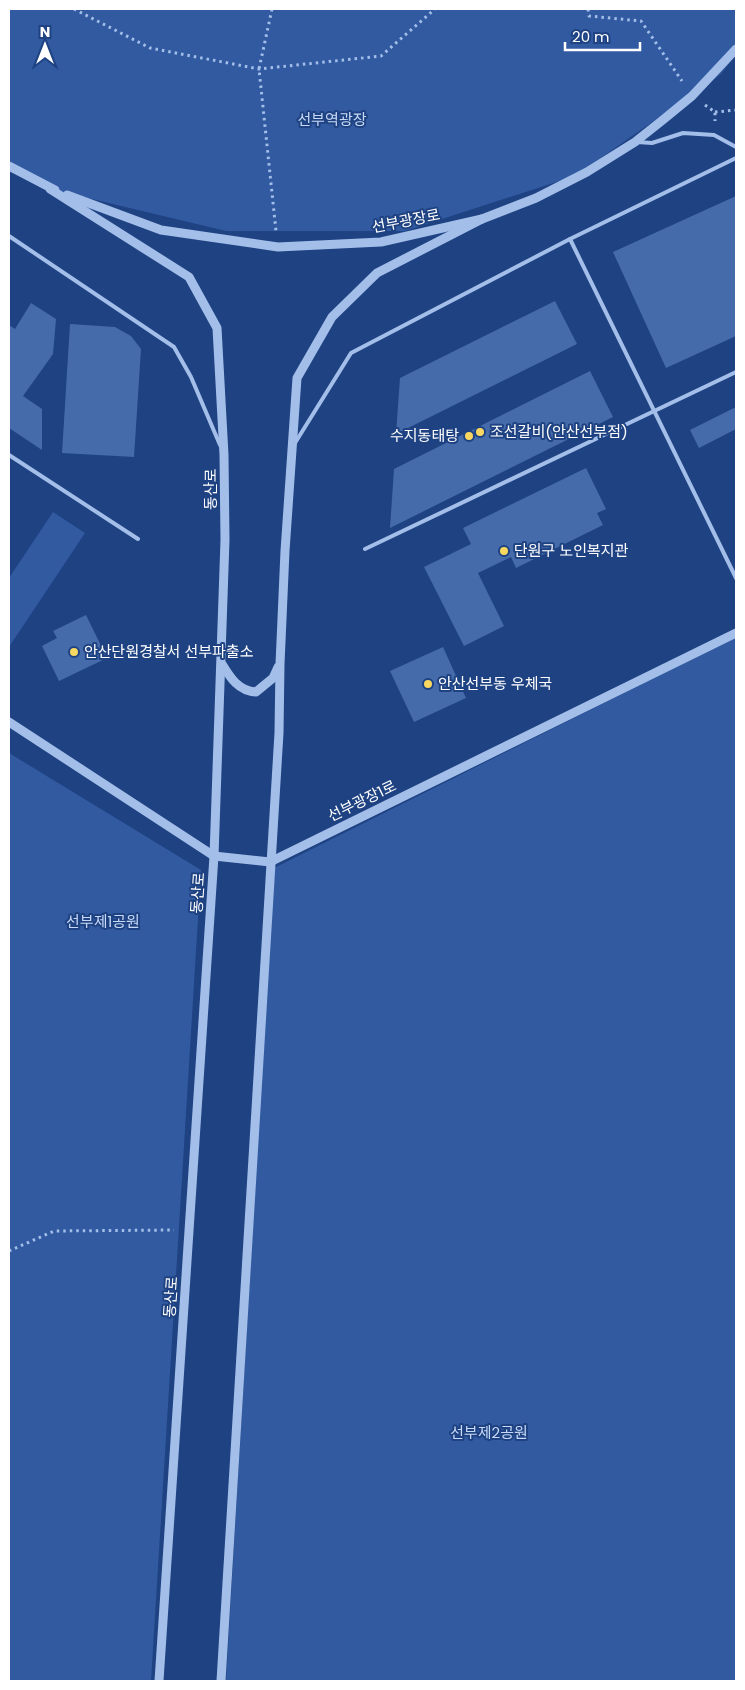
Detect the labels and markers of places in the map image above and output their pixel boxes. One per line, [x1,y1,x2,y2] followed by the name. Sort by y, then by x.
[490,421,628,442] place label: 조선갈비(안산선부점)
[390,425,459,446] place label: 수지동태탕
[474,426,486,438] marker: 조선갈비(안산선부점)
[463,430,475,442] marker: 수지동태탕
[514,540,629,561] place label: 단원구 노인복지관
[498,545,510,557] marker: 단원구 노인복지관
[84,641,254,662] place label: 안산단원경찰서 선부파출소
[68,646,80,658] marker: 안산단원경찰서 선부파출소
[438,673,552,694] place label: 안산선부동 우체국
[422,678,434,690] marker: 안산선부동 우체국

